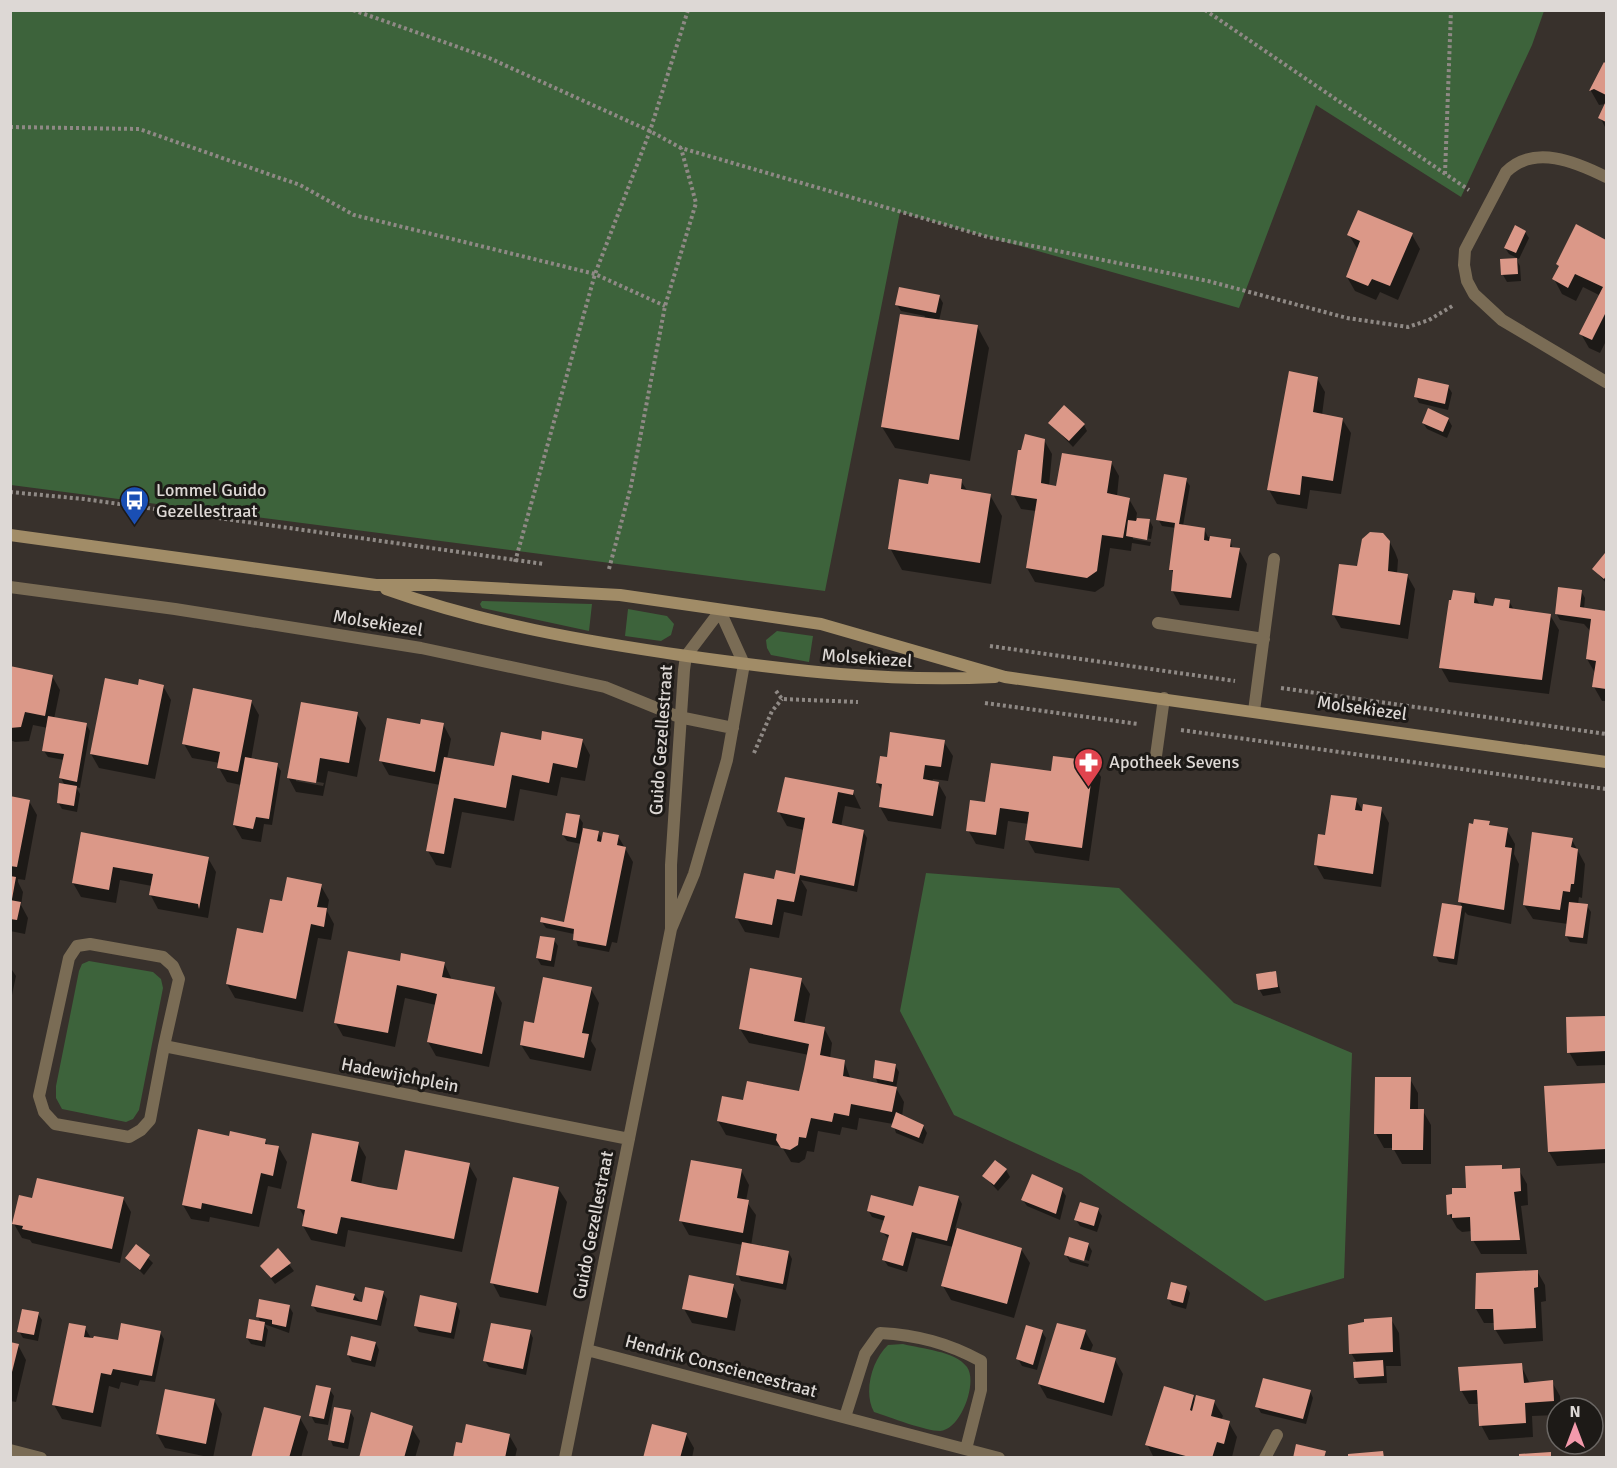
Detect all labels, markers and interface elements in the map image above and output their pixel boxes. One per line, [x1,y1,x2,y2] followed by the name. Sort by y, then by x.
[156,479,266,522] place label: Lommel Guido Gezellestraat
[119,484,151,526] bus stop icon: Lommel Guido Gezellestraat
[331,605,425,641] street label: Molsekiezel
[821,644,913,672] street label: Molsekiezel
[645,664,677,816] street label: Guido Gezellestraat
[1315,691,1409,725] street label: Molsekiezel
[1072,746,1104,788] pharmacy icon: Apotheek Sevens
[1109,751,1239,773] place label: Apotheek Sevens
[339,1053,461,1097] street label: Hadewijchplein
[568,1149,618,1301] street label: Guido Gezellestraat
[623,1330,819,1402] street label: Hendrik Consciencestraat
[1545,1396,1605,1456] north arrow
[1569,1402,1581,1422] text: N

